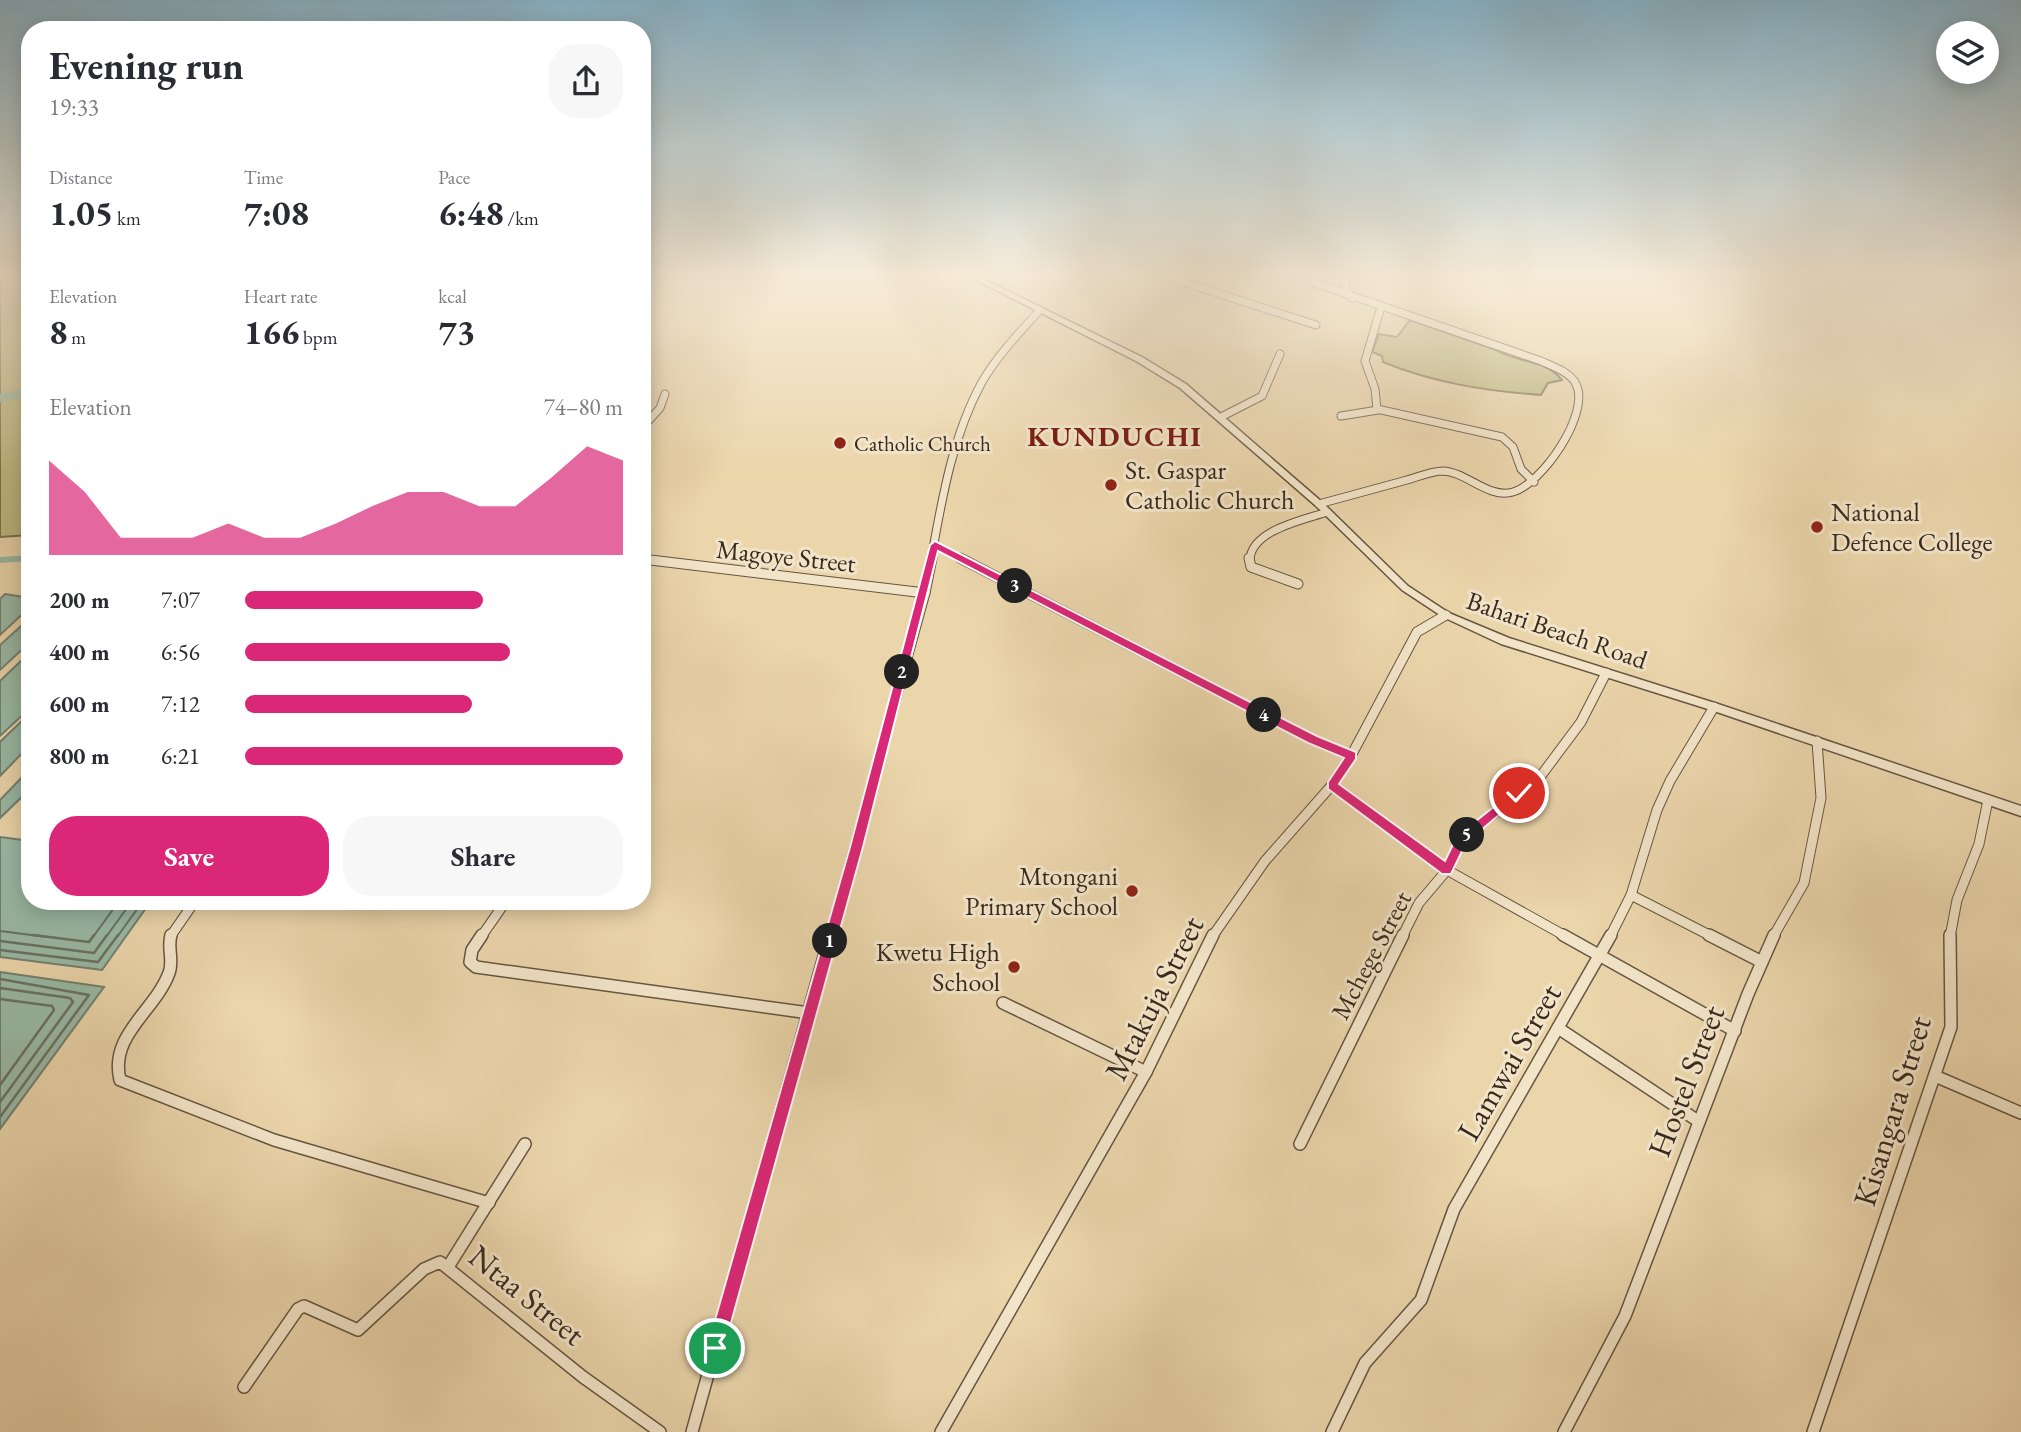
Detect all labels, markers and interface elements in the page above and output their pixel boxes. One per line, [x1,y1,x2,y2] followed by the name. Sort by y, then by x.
[1936,21,1999,84] map controls
[1936,21,1999,84] button: layers
[49,41,244,90] text: Evening run
[549,44,623,118] button: share
[49,92,99,122] text: 19:33
[49,165,112,190] text: Distance
[244,165,283,190] text: Time
[438,165,470,190] text: Pace
[49,190,113,235] text: 1.05
[244,190,309,235] text: 7:08
[438,190,504,235] text: 6:48
[113,206,141,231] text: km
[504,206,539,231] text: /km
[49,284,117,309] text: Elevation
[244,284,317,309] text: Heart rate
[438,284,467,309] text: kcal
[49,309,68,354] text: 8
[244,309,299,354] text: 166
[438,309,475,354] text: 73
[68,325,86,350] text: m
[299,325,337,350] text: bpm
[49,392,132,422] text: Elevation
[544,392,623,422] text: 74–80 m
[1027,418,1203,454] district label: KUNDUCHI
[854,430,991,457] place label: Catholic Church
[832,435,848,451] marker: Catholic Church
[1125,453,1294,517] place label: St. Gaspar Catholic Church
[1103,477,1119,493] marker: St. Gaspar Catholic Church
[1831,495,1993,559] place label: National Defence College
[1809,519,1825,535] marker: National Defence College
[715,532,857,580] street label: Magoye Street
[998,568,1032,604] pin: 3
[1009,573,1020,598] text: 3
[1462,583,1653,677] street label: Bahari Beach Road
[49,585,110,615] text: 200 m
[161,585,200,615] text: 7:07
[49,637,110,667] text: 400 m
[161,637,200,667] text: 6:56
[884,654,920,690] pin: 2
[896,659,907,684] text: 2
[49,689,110,719] text: 600 m
[161,689,200,719] text: 7:12
[1246,698,1282,732] pin: 4
[1258,702,1269,727] text: 4
[49,741,110,771] text: 800 m
[161,741,200,771] text: 6:21
[1489,763,1549,823] pin
[1500,774,1538,812] icon: check
[49,816,329,896] button: Save
[343,816,623,896] button: Share
[1450,818,1484,852] pin: 5
[1461,822,1472,847] text: 5
[965,859,1118,923] place label: Mtongani Primary School
[1124,883,1140,899] marker: Mtongani Primary School
[1323,885,1419,1025] street label: Mchege Street
[1095,909,1213,1087] street label: Mtakuja Street
[812,923,848,958] pin: 1
[824,928,835,953] text: 1
[876,935,1000,999] place label: Kwetu High School
[1006,959,1022,975] marker: Kwetu High School
[1447,976,1571,1148] street label: Lamwai Street
[1638,999,1734,1163] street label: Hostel Street
[1843,1011,1941,1211] street label: Kisangara Street
[460,1235,594,1355] street label: Ntaa Street
[685,1318,745,1378] pin
[696,1329,734,1367] icon: arrive

